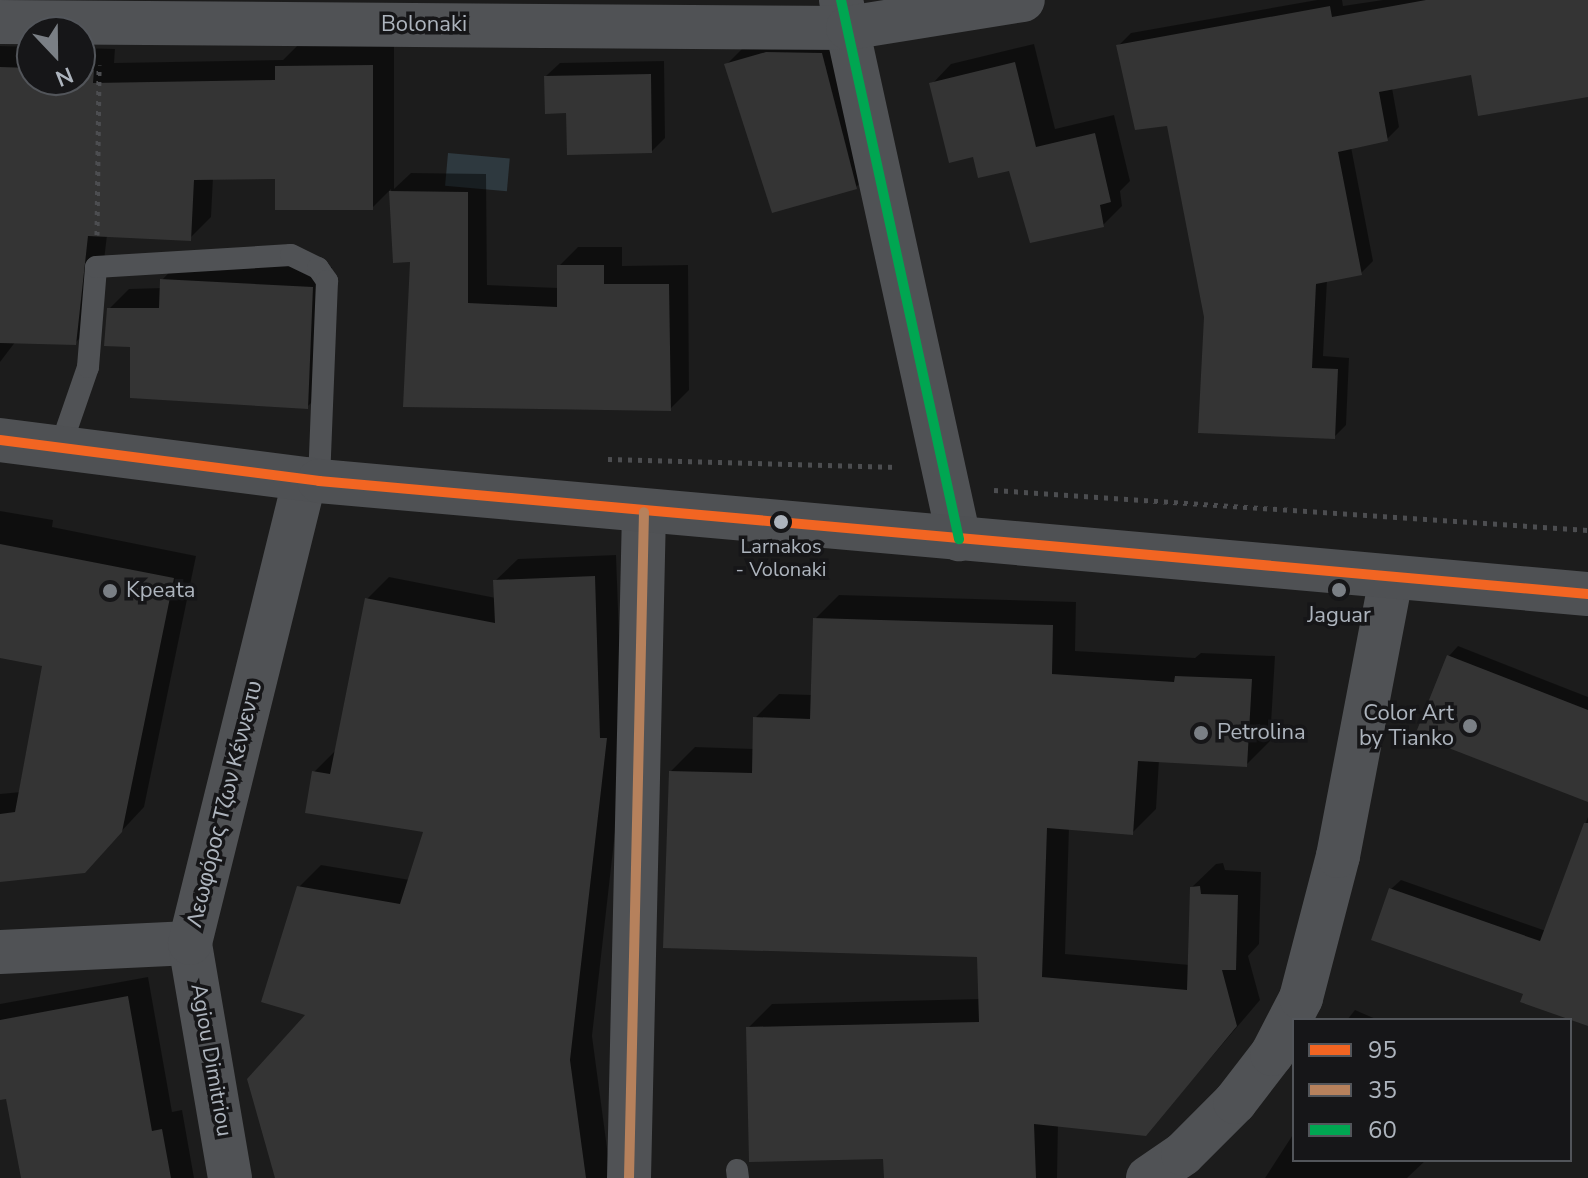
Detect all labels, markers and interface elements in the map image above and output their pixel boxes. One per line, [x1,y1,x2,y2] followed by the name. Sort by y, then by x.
[381,12,467,38] street label: Bolonaki
[16,16,96,96] north arrow
[51,59,77,93] text: N
[773,514,789,530] marker: Larnakos - Volonaki
[736,534,826,581] place label: Larnakos - Volonaki
[126,578,195,604] place label: Kpeata
[1330,581,1348,599] marker: Jaguar
[101,582,119,600] marker: Kpeata
[1307,603,1371,629] place label: Jaguar
[182,678,268,930] street label: Λεωφόρος Τζων Κέννεντυ
[1359,700,1454,752] place label: Color Art by Tianko
[1461,717,1479,735] marker: Color Art by Tianko
[1217,720,1306,746] place label: Petrolina
[1192,724,1210,742] marker: Petrolina
[185,981,237,1139] street label: Agiou Dimitriou
[1292,1018,1572,1162] legend
[1368,1034,1397,1066] text: 95
[1368,1074,1397,1106] text: 35
[1368,1114,1397,1146] text: 60

